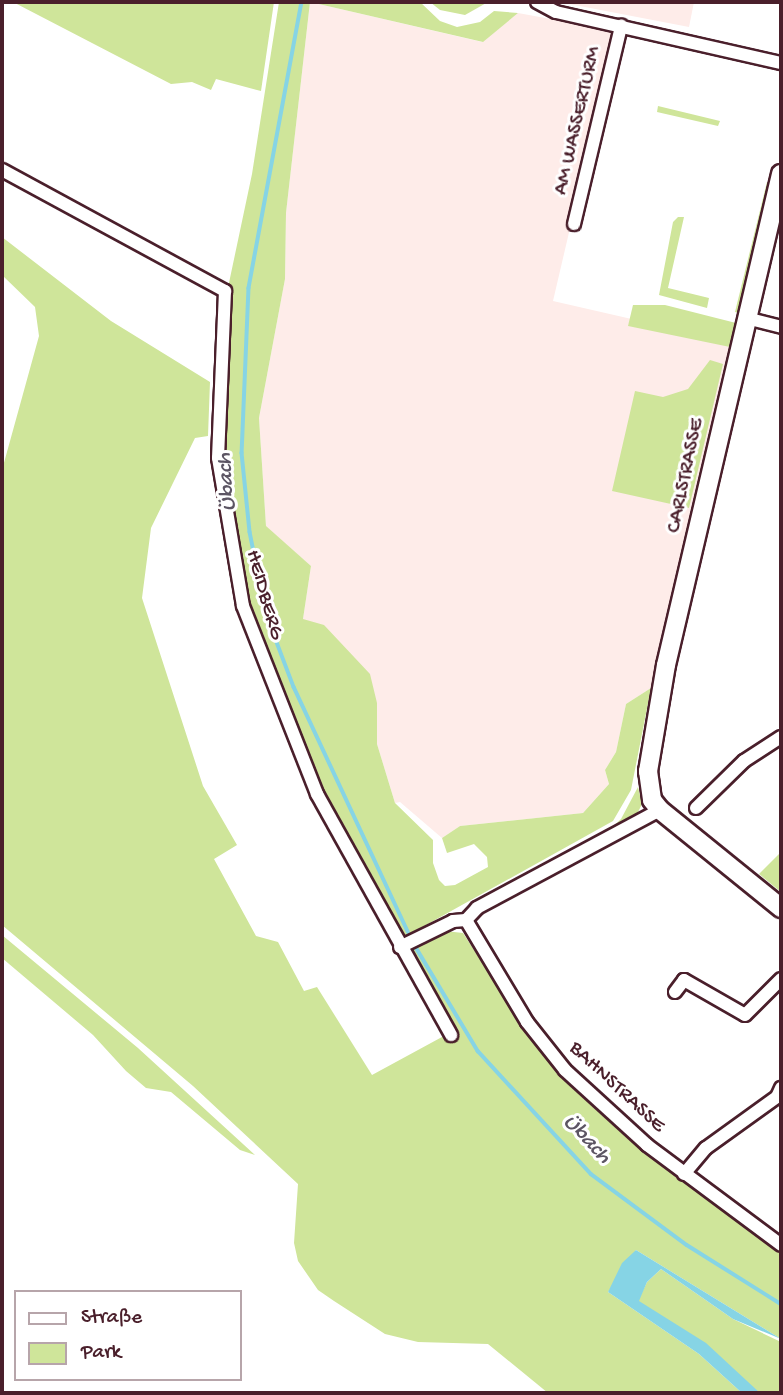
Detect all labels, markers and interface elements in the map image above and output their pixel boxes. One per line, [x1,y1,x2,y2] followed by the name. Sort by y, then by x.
[550,44,608,198] street label: AM WASSERTURM
[663,417,711,535] street label: CARLSTRASSE
[212,452,244,512] water label: Übach
[238,547,288,643] street label: HEIDBERG
[563,1037,669,1139] street label: BAHNSTRASSE
[556,1109,616,1171] water label: Übach
[14,1290,242,1381] legend
[81,1306,142,1331] text: Straße
[81,1341,121,1366] text: Park

